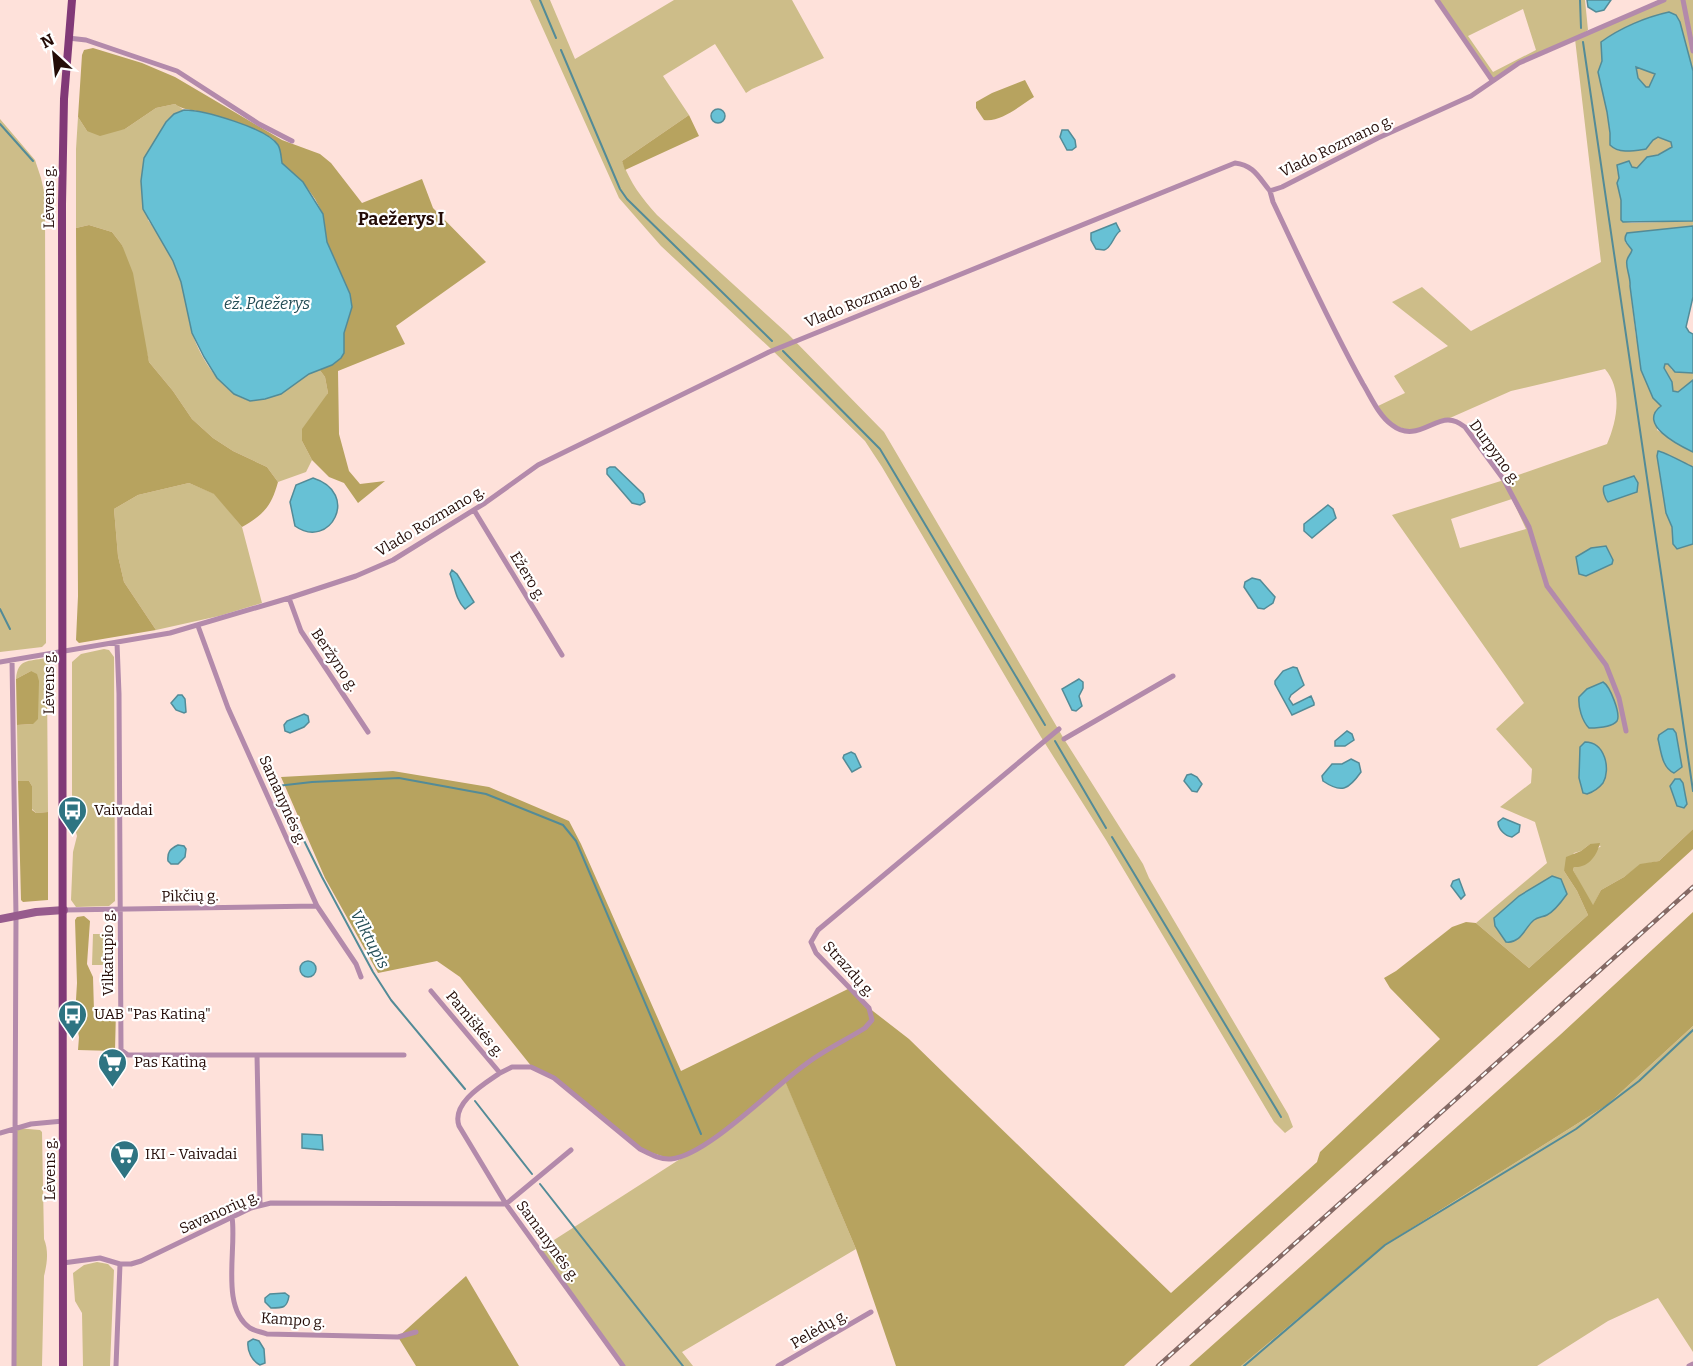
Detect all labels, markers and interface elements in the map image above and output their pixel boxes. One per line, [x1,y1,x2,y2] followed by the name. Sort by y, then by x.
[24,24,84,84] north arrow
[38,30,57,52] text: N
[1276,111,1396,181] street label: Vlado Rozmano g.
[40,165,58,229] street label: Lėvens g.
[358,208,444,230] district label: Paežerys I
[802,268,924,332] street label: Vlado Rozmano g.
[224,294,310,313] water label: ež. Paežerys
[1466,416,1524,488] street label: Durpyno g.
[372,481,488,561] street label: Vlado Rozmano g.
[506,548,550,604] street label: Ežero g.
[307,625,363,695] street label: Beržyno g.
[40,651,58,715] street label: Lėvens g.
[255,753,311,847] street label: Samanynės g.
[57,794,89,836] bus stop icon: Vaivadai
[94,801,153,819] place label: Vaivadai
[161,887,219,905] street label: Pikčių g.
[346,906,394,972] water label: Vilktupis
[99,910,117,996] street label: Vilkatupio g.
[819,938,879,1000] street label: Strazdų g.
[442,987,508,1061] street label: Pamiškės g.
[57,998,89,1040] bus stop icon: UAB "Pas Katiną"
[94,1005,211,1023] place label: UAB "Pas Katiną"
[97,1046,129,1088] supermarket icon: Pas Katiną
[134,1053,207,1071] place label: Pas Katiną
[41,1137,59,1201] street label: Lėvens g.
[108,1138,140,1180] supermarket icon: IKI - Vaivadai
[145,1145,238,1163] place label: IKI - Vaivadai
[176,1186,262,1238] street label: Savanorių g.
[513,1197,583,1285] street label: Samanynės g.
[788,1306,850,1352] street label: Pelėdų g.
[260,1309,326,1331] street label: Kampo g.

